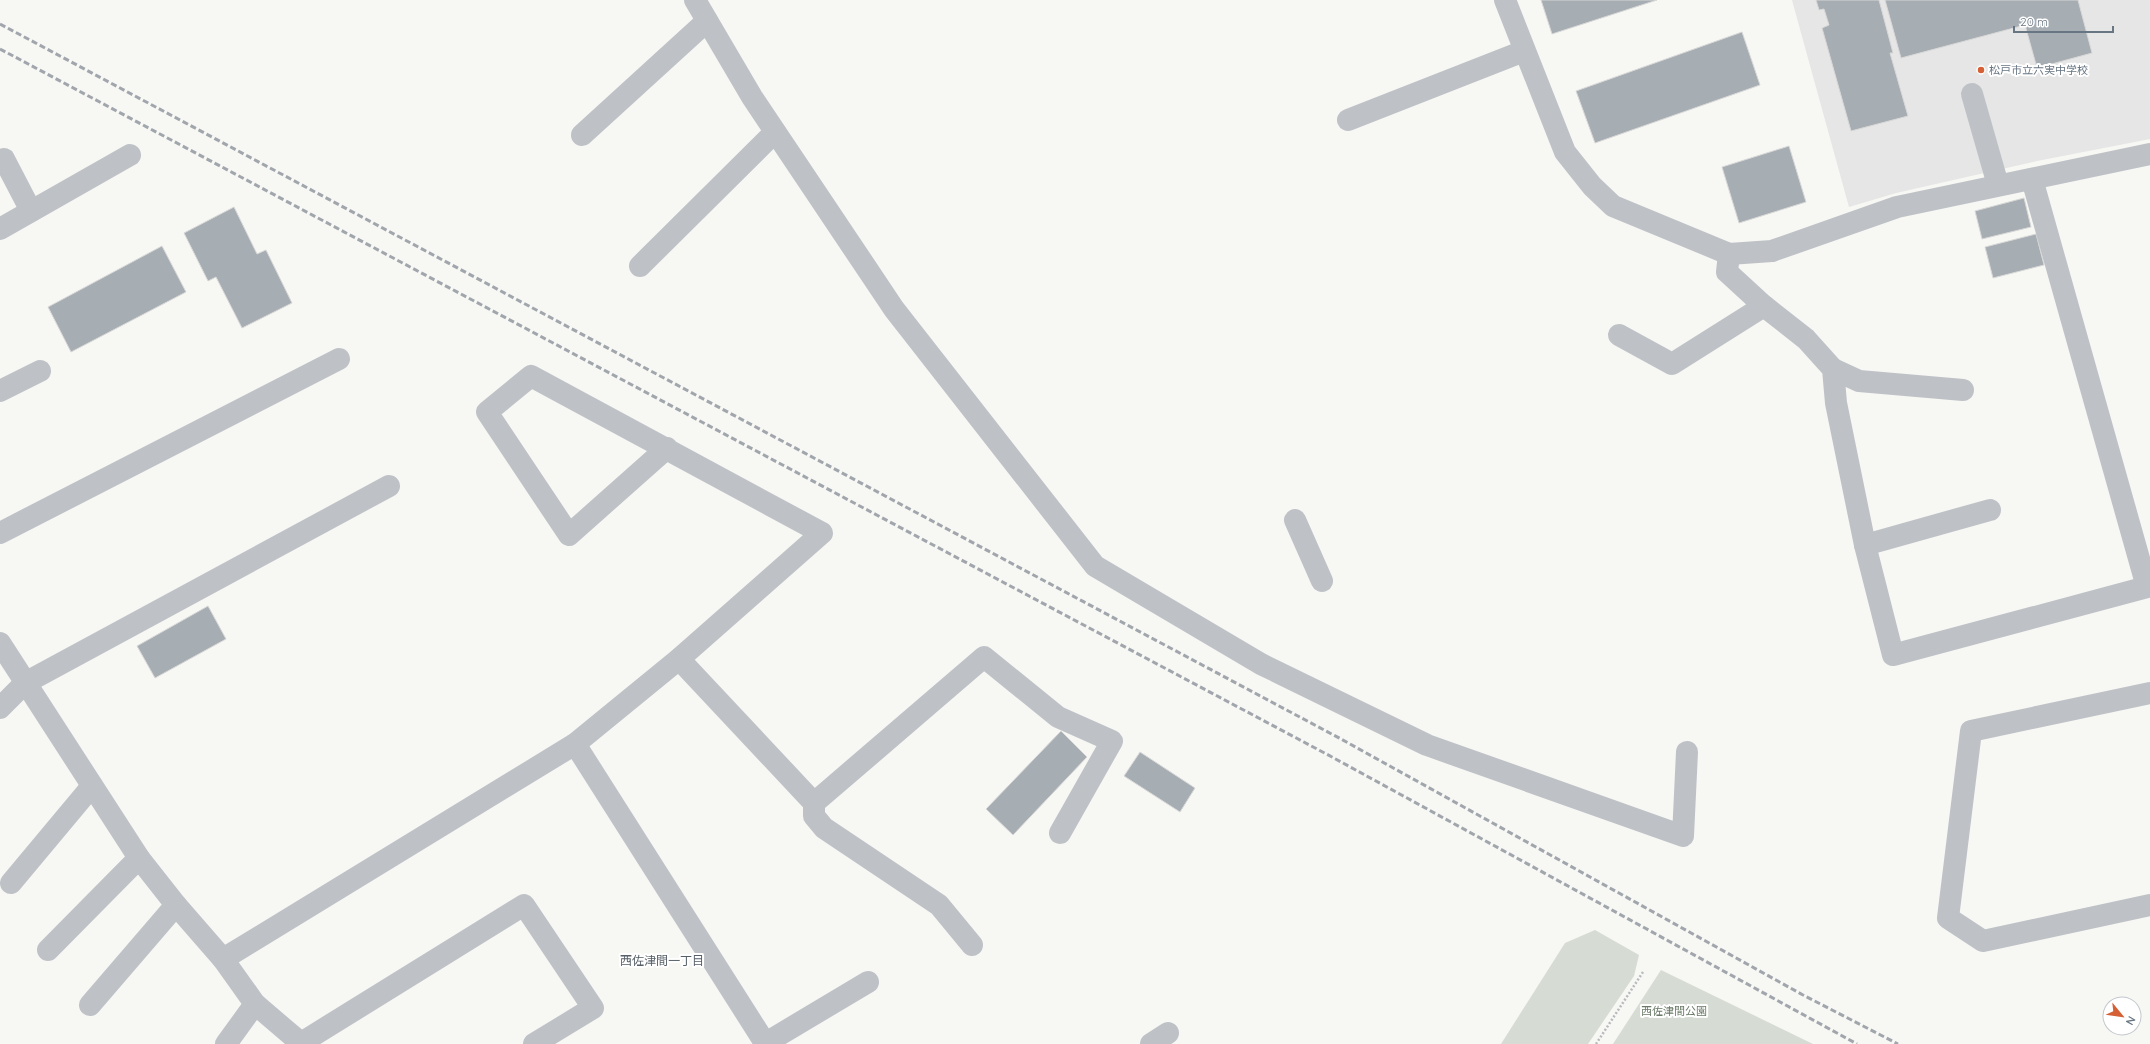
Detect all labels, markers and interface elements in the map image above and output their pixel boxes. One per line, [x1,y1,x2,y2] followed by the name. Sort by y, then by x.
[2014,8,2113,34] scale bar
[2020,14,2048,29] text: 20 m
[1989,63,2088,77] place label: 松戸市立六実中学校
[1976,65,1986,75] marker: 松戸市立六実中学校
[620,953,704,968] district label: 西佐津間一丁目
[2102,996,2142,1036] north arrow
[1641,1004,1707,1018] park label: 西佐津間公園
[2123,1014,2139,1028] text: N

